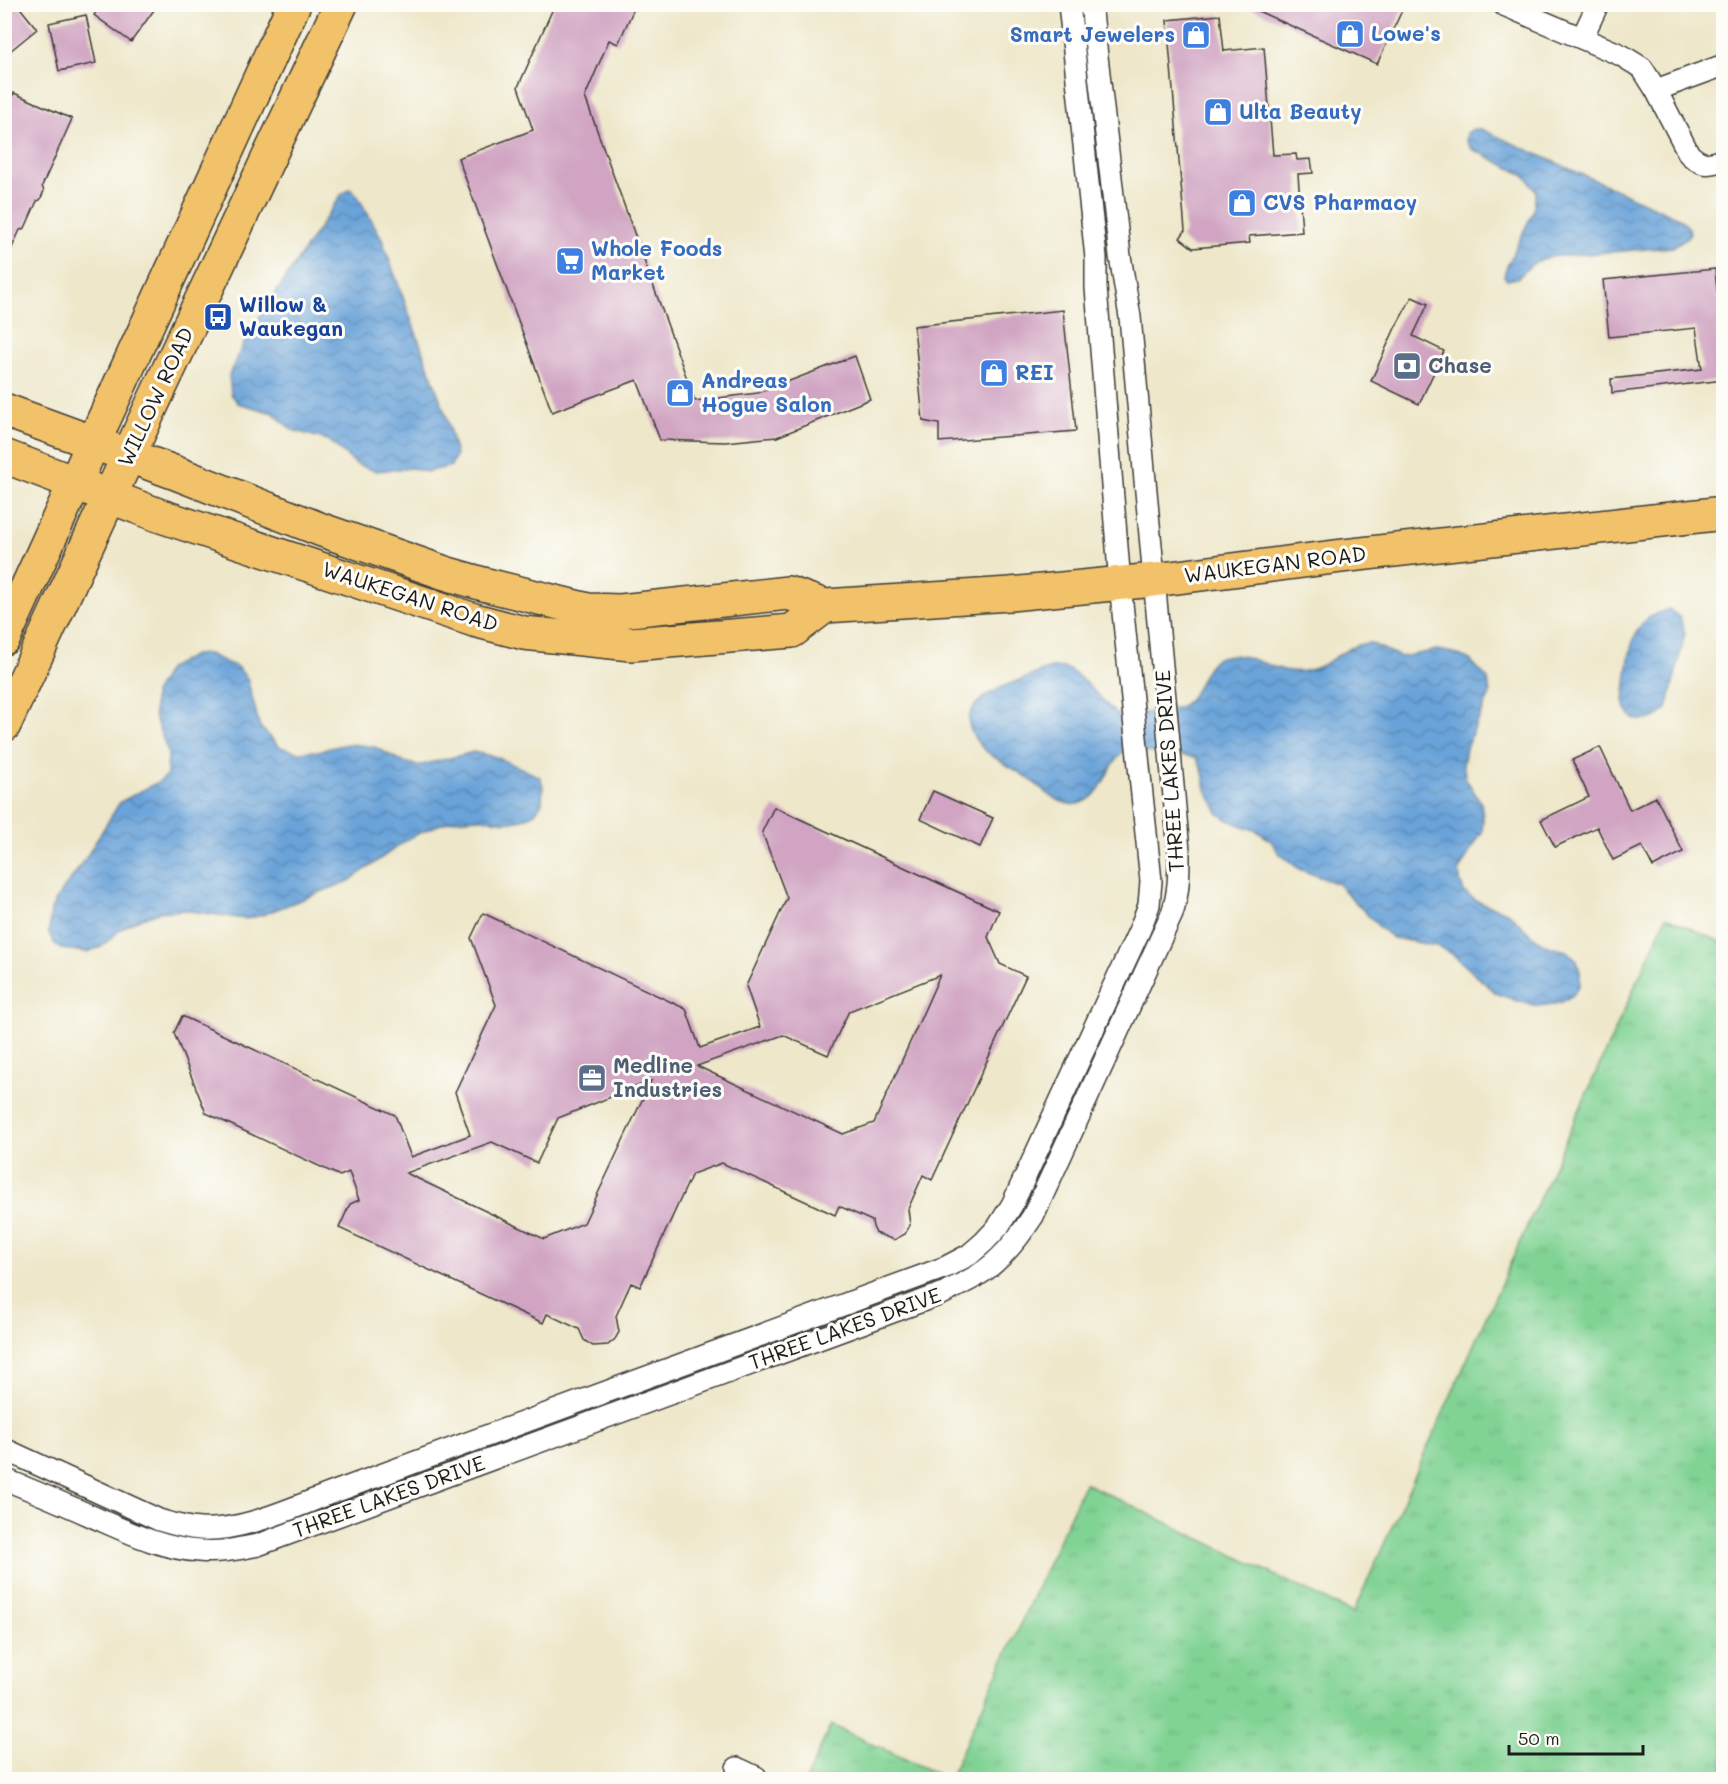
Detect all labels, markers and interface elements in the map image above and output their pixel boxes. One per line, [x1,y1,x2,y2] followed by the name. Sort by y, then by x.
[1334,18,1366,50] shop icon: Lowe's
[1180,19,1212,51] shop icon: Smart Jewelers
[1371,19,1441,46] place label: Lowe's
[1010,20,1175,47] place label: Smart Jewelers
[1202,96,1234,128] shop icon: Ulta Beauty
[1239,97,1362,125] place label: Ulta Beauty
[1226,187,1258,219] shop icon: CVS Pharmacy
[1263,188,1417,216] place label: CVS Pharmacy
[591,234,722,285] place label: Whole Foods Market
[554,245,586,277] supermarket icon: Whole Foods Market
[239,290,343,341] place label: Willow & Waukegan
[202,301,234,333] bus stop icon: Willow & Waukegan
[111,322,199,470] street label: WILLOW ROAD
[1391,350,1423,382] bank icon: Chase
[1428,351,1492,378] place label: Chase
[978,357,1010,389] shop icon: REI
[1015,358,1054,385] place label: REI
[701,366,832,417] place label: Andreas Hogue Salon
[664,377,696,409] shop icon: Andreas Hogue Salon
[1182,539,1367,588] street label: WAUKEGAN ROAD
[319,554,502,637] street label: WAUKEGAN ROAD
[1148,669,1189,873] street label: THREE LAKES DRIVE
[613,1051,722,1102] place label: Medline Industries
[576,1062,608,1094] office icon: Medline Industries
[745,1280,944,1375] street label: THREE LAKES DRIVE
[289,1448,488,1543] street label: THREE LAKES DRIVE
[1509,1718,1642,1756] scale bar
[1518,1726,1560,1750] text: 50 m

